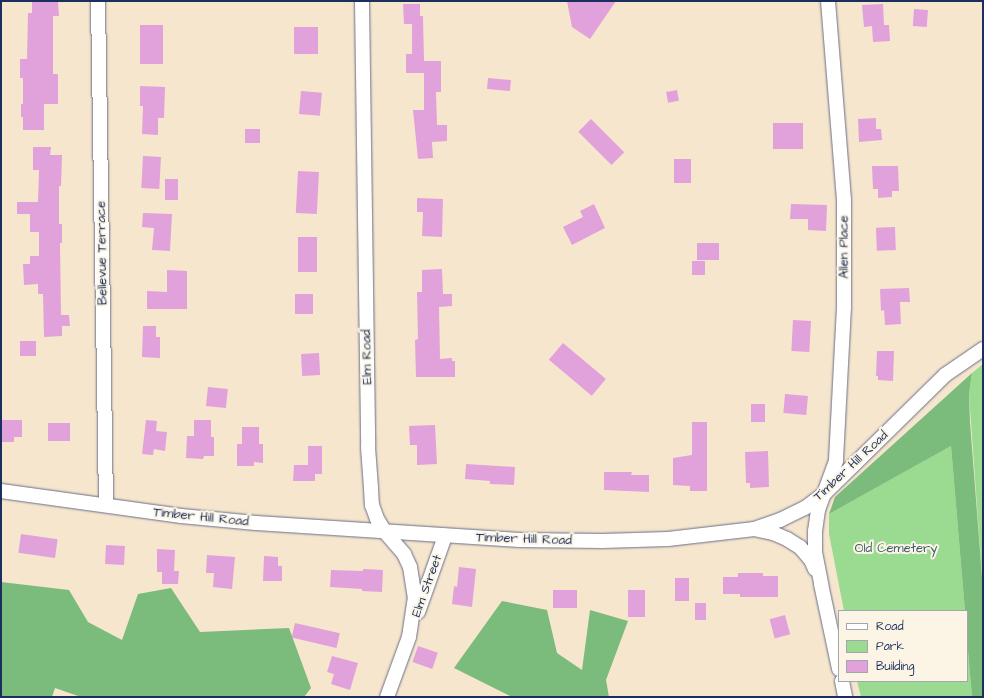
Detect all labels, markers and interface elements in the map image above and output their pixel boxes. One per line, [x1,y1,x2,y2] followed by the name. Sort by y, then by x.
[93,201,111,305] street label: Bellevue Terrace
[836,215,852,279] street label: Allen Place
[359,329,375,385] street label: Elm Road
[811,428,891,504] street label: Timber Hill Road
[153,504,249,530] street label: Timber Hill Road
[476,530,572,548] street label: Timber Hill Road
[855,540,937,556] park label: Old Cemetery
[409,553,445,619] street label: Elm Street
[838,610,968,682] legend
[876,618,904,635] text: Road
[876,638,904,655] text: Park
[876,658,914,675] text: Building

